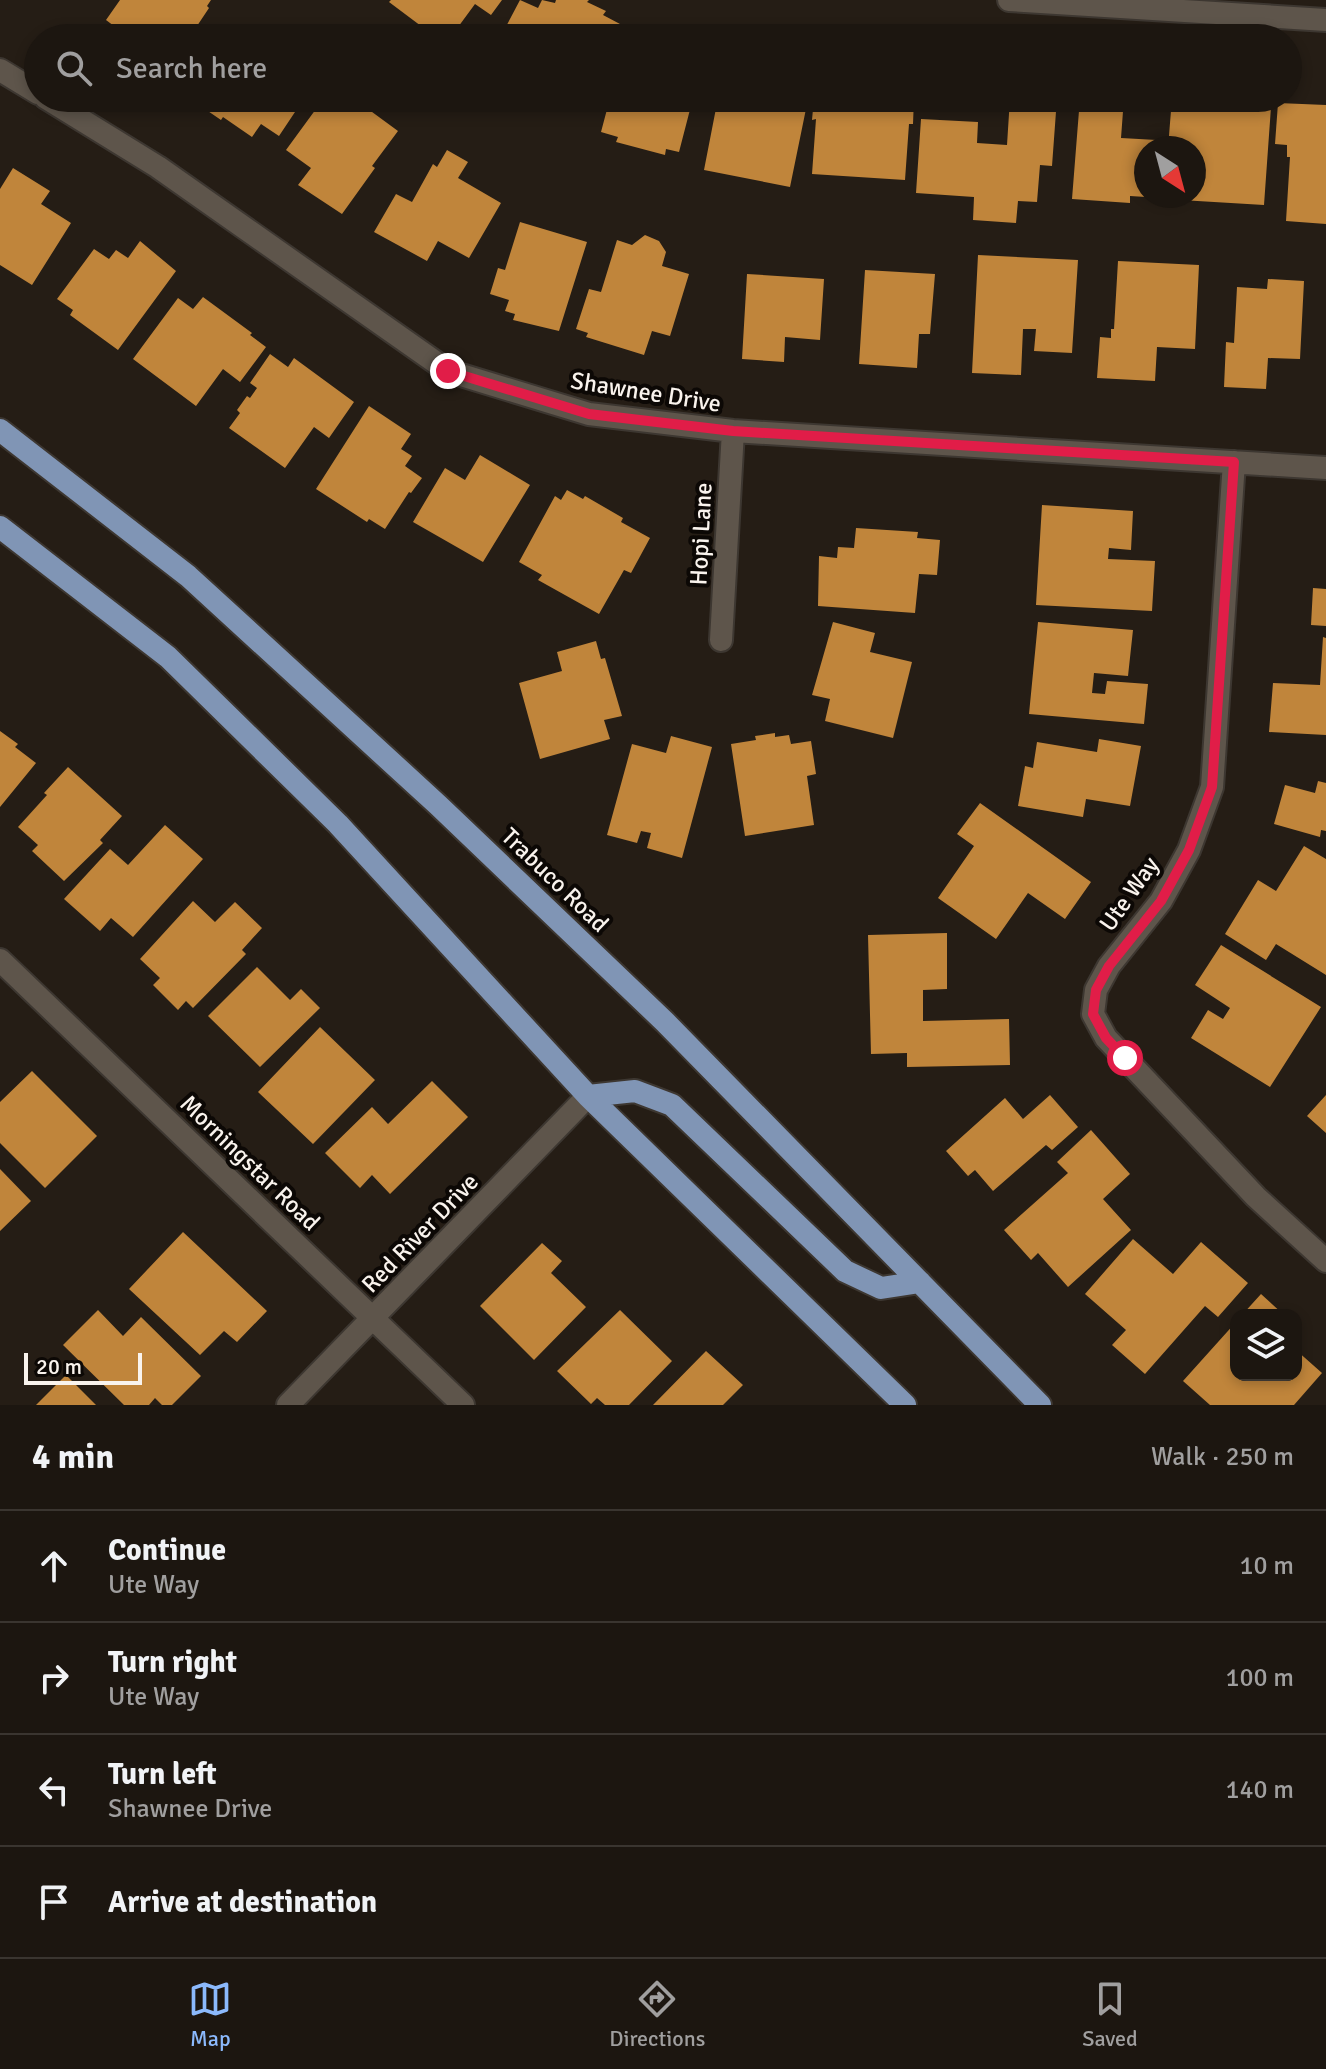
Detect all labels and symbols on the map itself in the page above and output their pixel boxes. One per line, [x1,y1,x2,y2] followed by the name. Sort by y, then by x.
[1134,136,1206,208] north arrow
[430,353,466,389] route end
[569,365,723,419] street label: Shawnee Drive
[683,482,719,586] street label: Hopi Lane
[495,821,615,939] street label: Trabuco Road
[1093,851,1165,937] street label: Ute Way
[1107,1040,1143,1076] route start
[174,1089,326,1237] street label: Morningstar Road
[355,1167,485,1299] street label: Red River Drive
[24,1349,142,1385] scale bar

